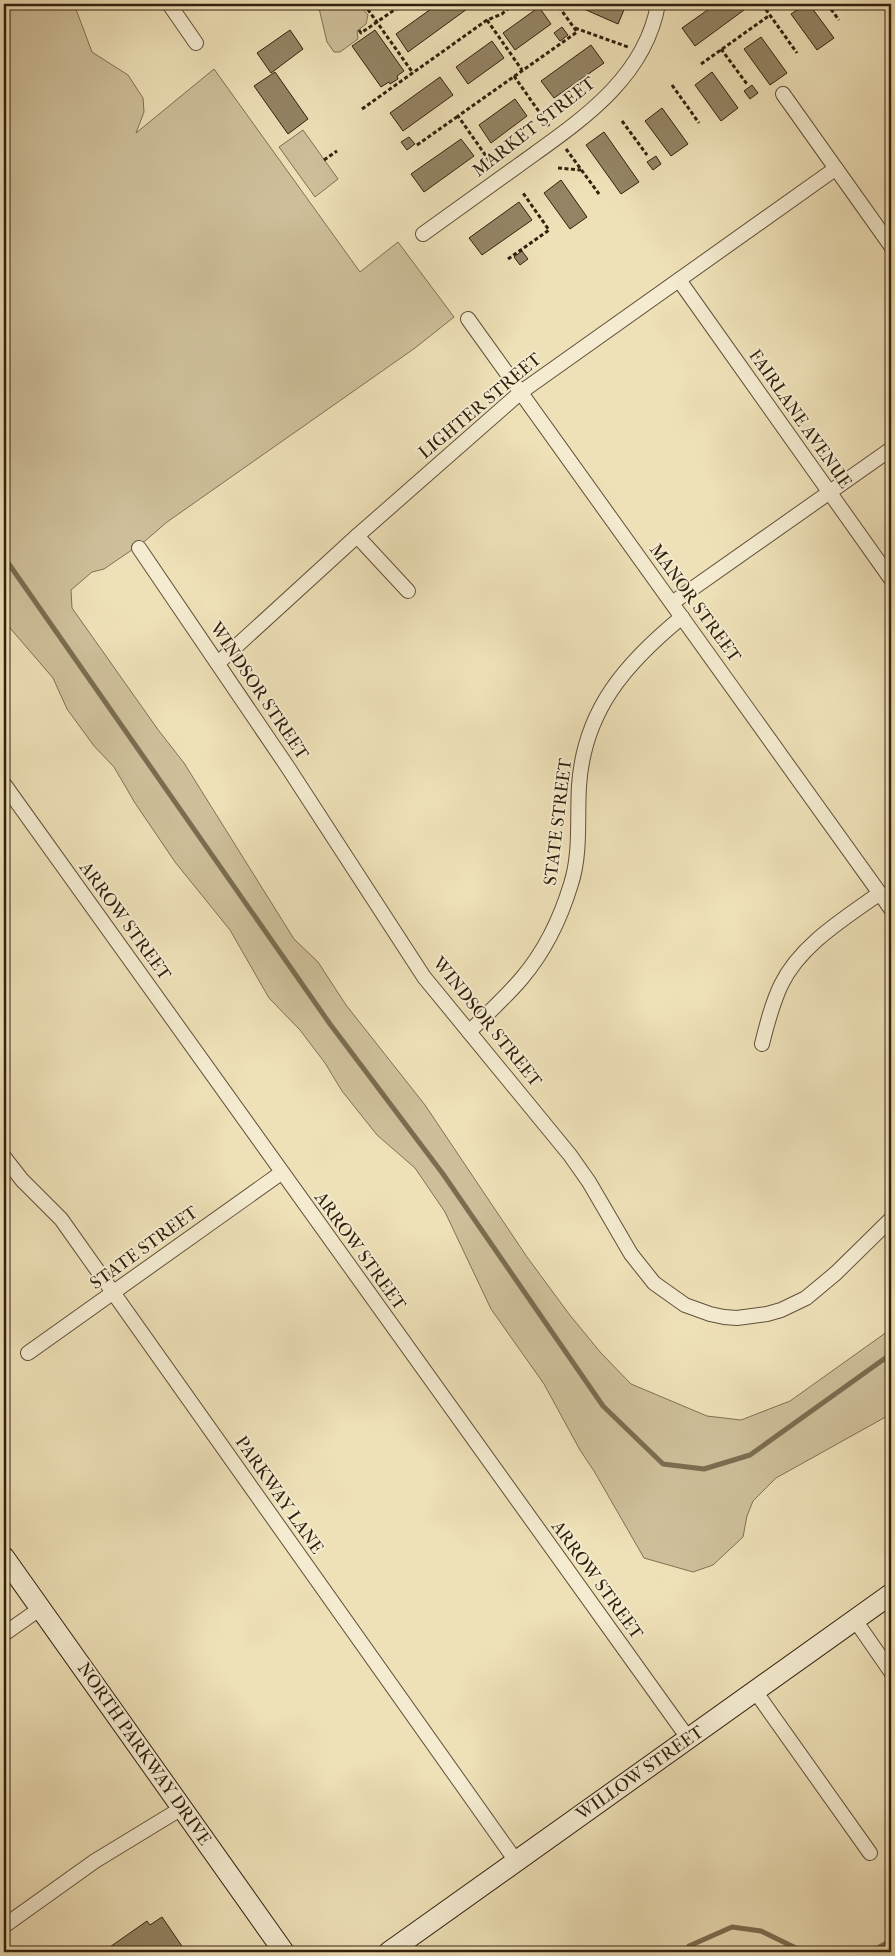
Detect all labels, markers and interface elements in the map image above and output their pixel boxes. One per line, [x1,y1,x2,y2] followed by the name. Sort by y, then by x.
[468,72,600,181] street label: MARKET STREET
[744,346,856,492] street label: FAIRLANE AVENUE
[415,348,546,463] street label: LIGHTER STREET
[645,540,745,667] street label: MANOR STREET
[205,618,313,764] street label: WINDSOR STREET
[540,756,576,887] street label: STATE STREET
[74,857,175,985] street label: ARROW STREET
[428,952,546,1092] street label: WINDSOR STREET
[309,1187,410,1315] street label: ARROW STREET
[86,1201,203,1294] street label: STATE STREET
[231,1432,327,1558] street label: PARKWAY LANE
[546,1516,647,1644] street label: ARROW STREET
[73,1659,215,1849] street label: NORTH PARKWAY DRIVE
[572,1721,708,1825] street label: WILLOW STREET

